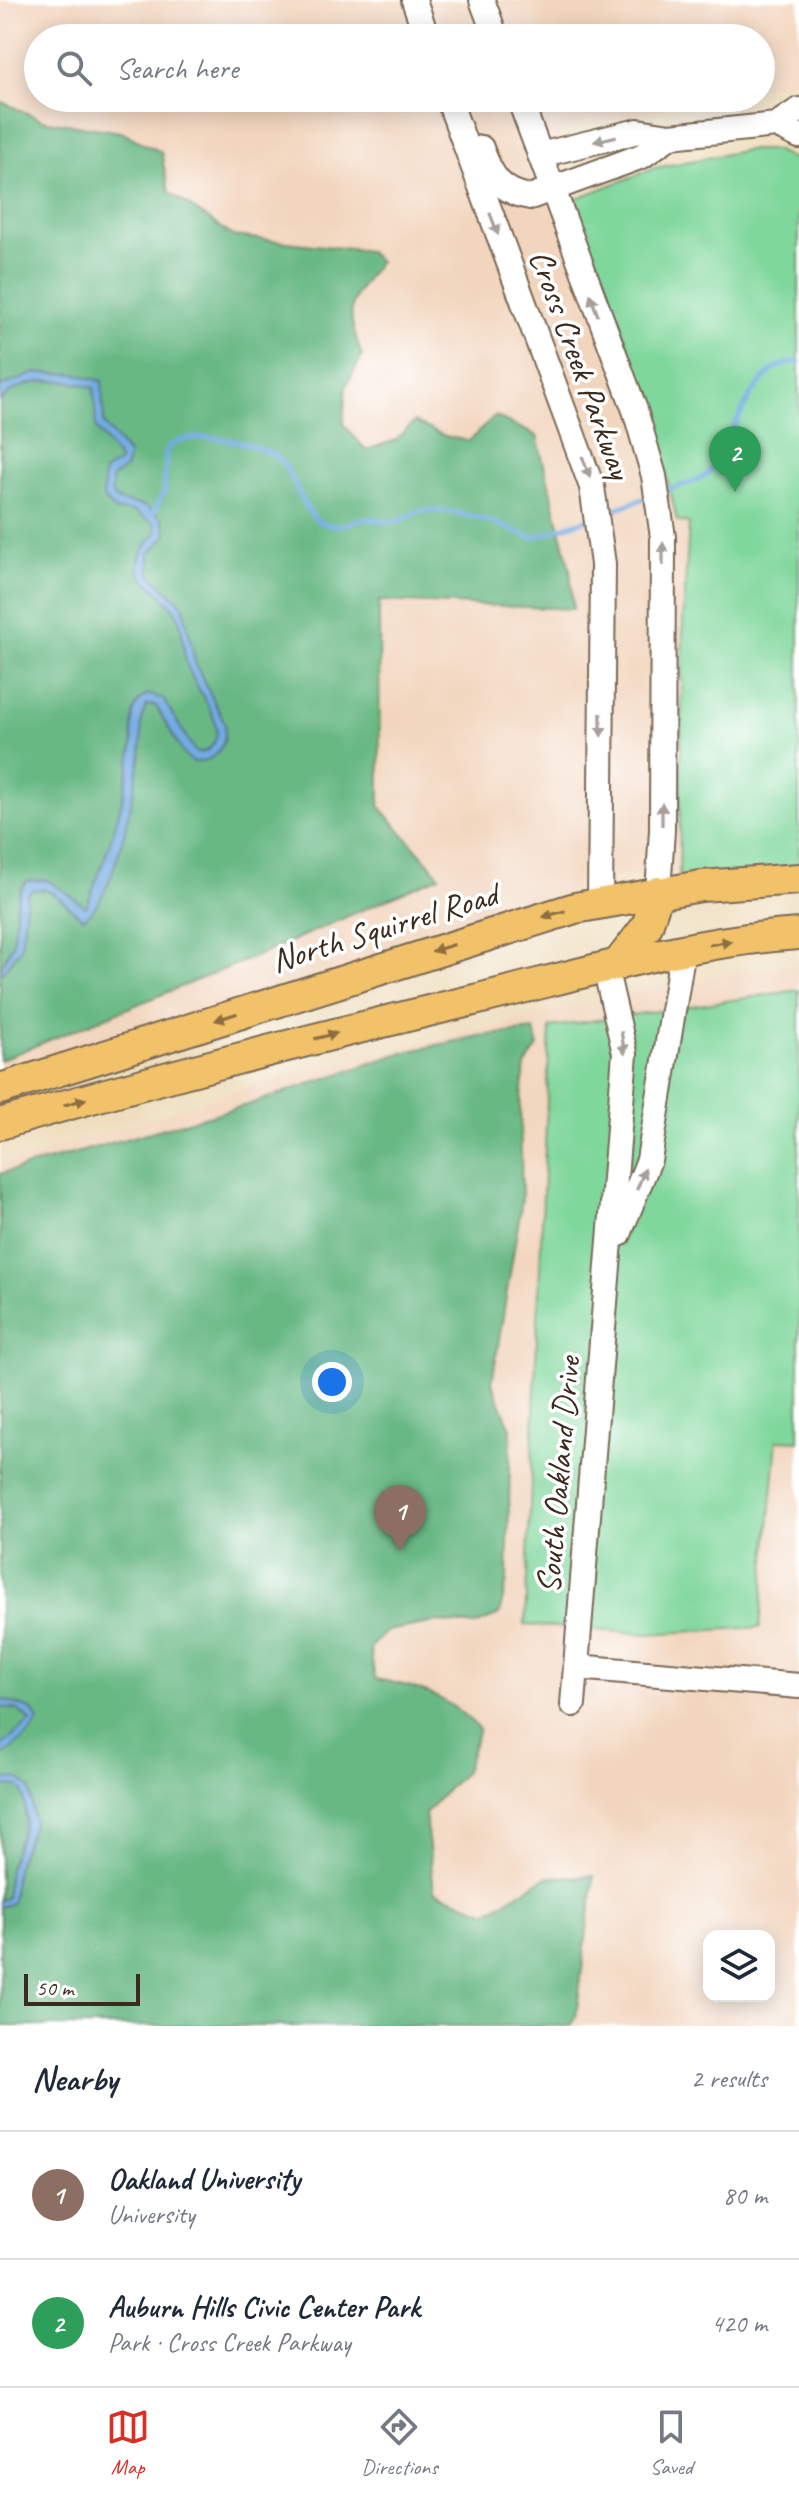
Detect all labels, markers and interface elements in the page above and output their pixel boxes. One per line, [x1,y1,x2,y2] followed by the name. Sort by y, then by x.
[24,24,775,112] search box
[52,46,96,90] icon: search
[116,49,238,87] text: Search here
[592,133,617,145] one-way arrow
[488,212,501,236] one-way arrow
[520,244,643,488] street label: Cross Creek Parkway
[587,293,600,317] one-way arrow
[709,426,761,492] pin: 2
[580,455,592,479] one-way arrow
[657,541,669,566] one-way arrow
[595,713,607,738] one-way arrow
[656,801,668,826] one-way arrow
[266,871,508,982] street label: North Squirrel Road
[542,908,566,921] one-way arrow
[708,936,733,949] one-way arrow
[431,942,455,955] one-way arrow
[214,1011,238,1024] one-way arrow
[314,1029,339,1041] one-way arrow
[617,1031,629,1056] one-way arrow
[63,1095,87,1108] one-way arrow
[635,1166,648,1190] one-way arrow
[526,1353,590,1595] street label: South Oakland Drive
[312,1362,352,1402] your location
[374,1485,426,1551] pin: 1
[703,1930,775,2002] map controls
[703,1930,775,2002] button: layers
[24,1970,140,2006] scale bar
[36,1974,73,2002] text: 50 m
[32,2057,118,2100] text: Nearby
[691,2062,767,2095] text: 2 results
[108,2160,300,2198] text: Oakland University
[52,2179,64,2212] text: 1
[723,2179,767,2212] text: 80 m
[108,2198,195,2231] text: University
[108,2288,420,2326] text: Auburn Hills Civic Center Park
[52,2307,64,2340] text: 2
[711,2307,767,2340] text: 420 m
[108,2326,351,2359] text: Park · Cross Creek Parkway
[106,2405,150,2481] tab: Map
[361,2405,438,2481] tab: Directions
[649,2405,693,2481] tab: Saved

